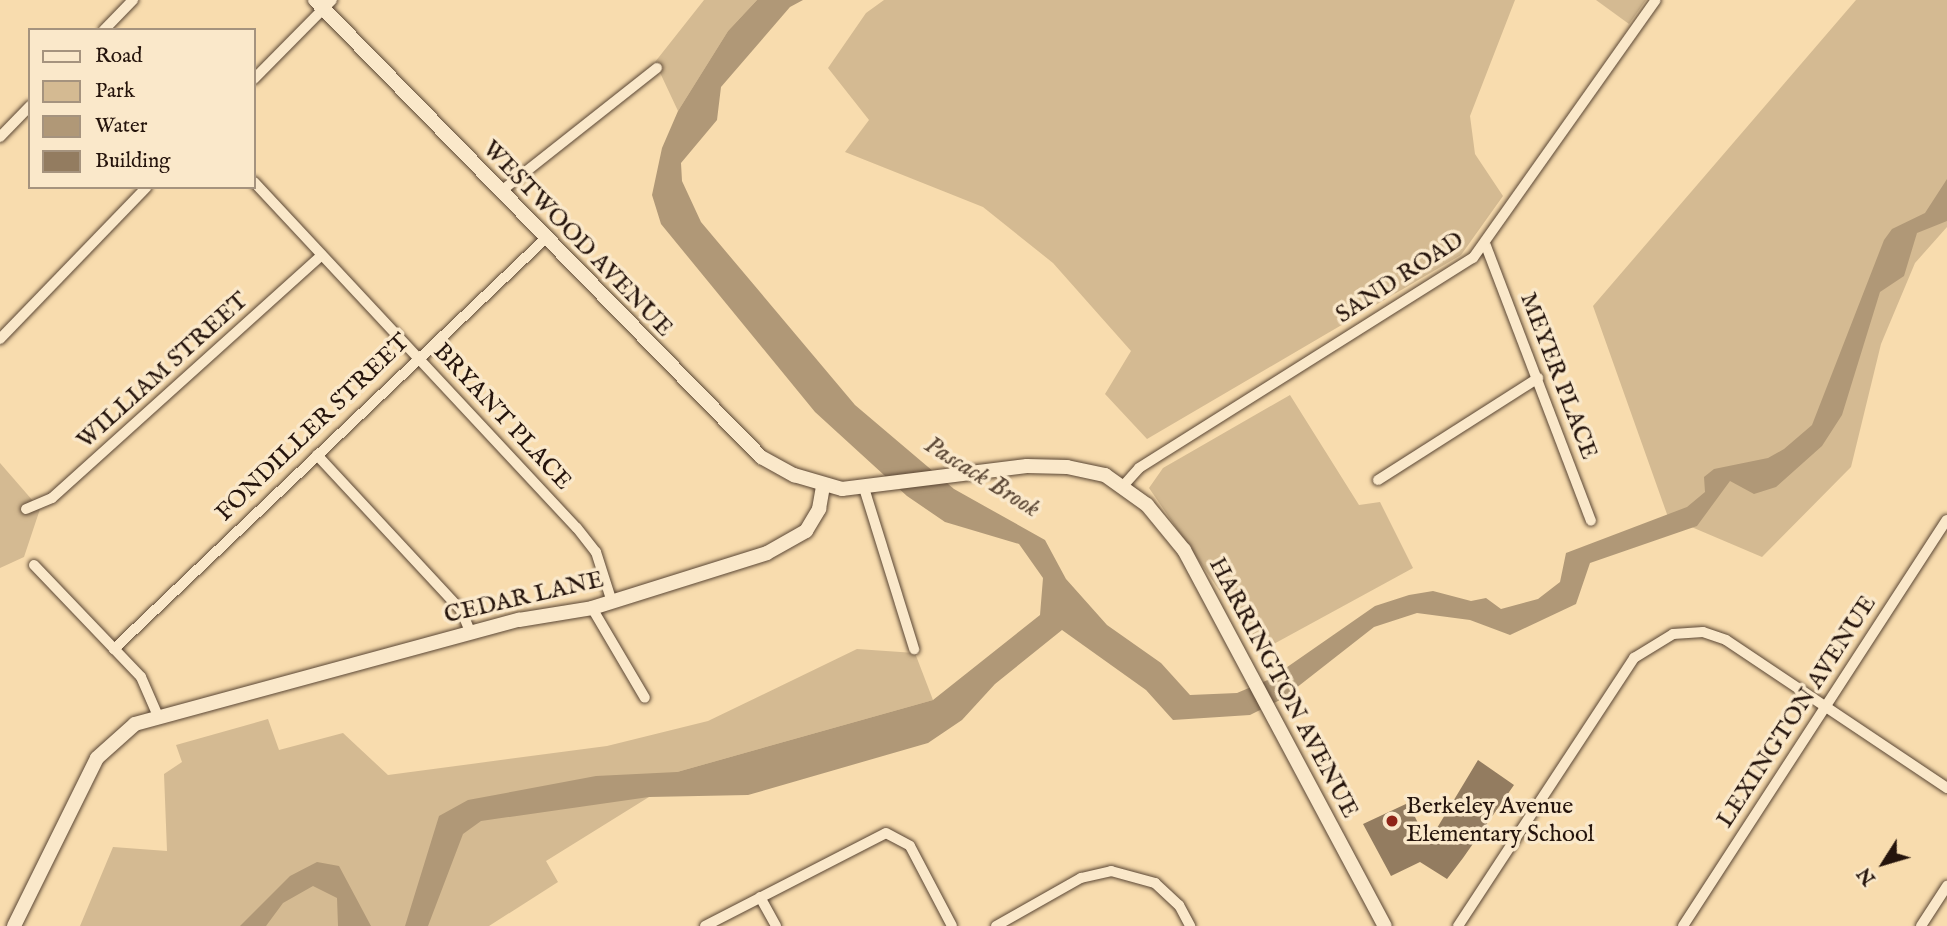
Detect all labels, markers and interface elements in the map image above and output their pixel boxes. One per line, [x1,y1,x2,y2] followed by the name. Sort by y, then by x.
[28,28,256,189] legend
[95,43,142,70] text: Road
[95,78,135,105] text: Park
[95,113,147,140] text: Water
[476,135,678,343] street label: WESTWOOD AVENUE
[95,148,170,175] text: Building
[1331,226,1469,330] street label: SAND ROAD
[71,287,255,455] street label: WILLIAM STREET
[1513,289,1603,463] street label: MEYER PLACE
[210,328,416,528] street label: FONDILLER STREET
[427,338,577,496] street label: BRYANT PLACE
[918,429,1046,525] water label: Pascack Brook
[1202,553,1364,823] street label: HARRINGTON AVENUE
[441,566,607,630] street label: CEDAR LANE
[1711,591,1883,833] street label: LEXINGTON AVENUE
[1406,793,1594,849] place label: Berkeley Avenue Elementary School
[1384,813,1400,829] marker: Berkeley Avenue Elementary School
[1849,828,1919,898] north arrow
[1853,862,1882,889] text: N

